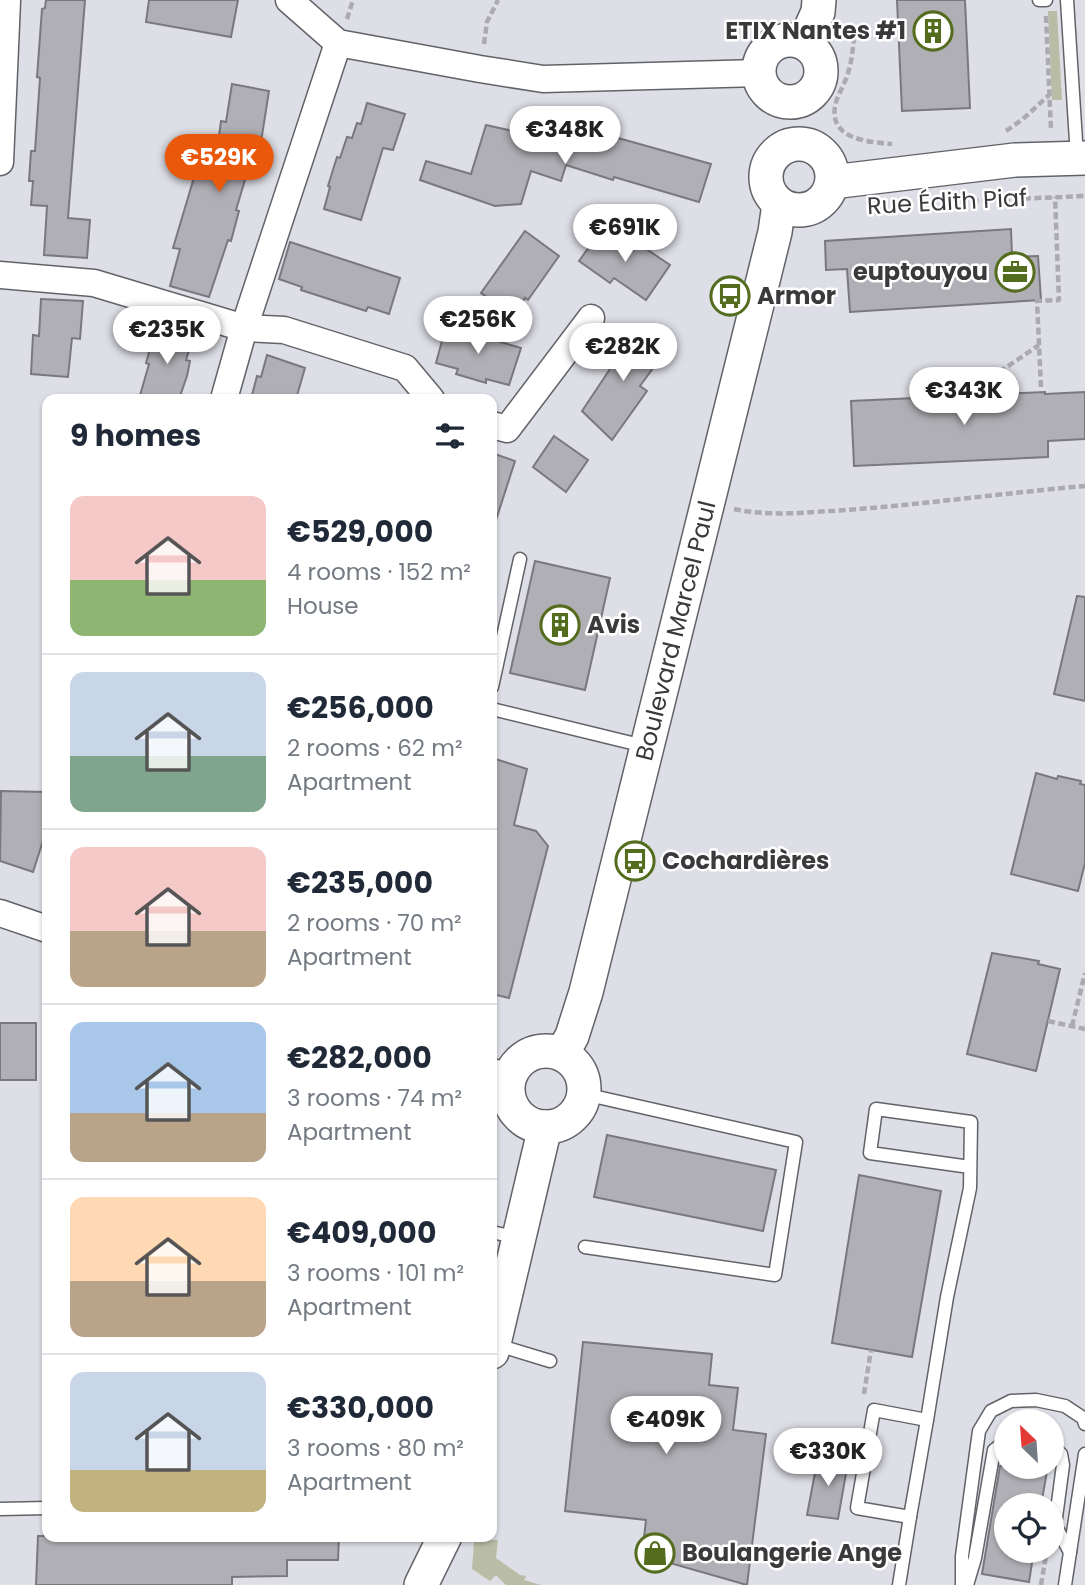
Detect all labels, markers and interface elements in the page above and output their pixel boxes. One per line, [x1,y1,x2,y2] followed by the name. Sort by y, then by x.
[912,10,954,52] building icon: ETIX Nantes #1
[725,14,906,47] place label: ETIX Nantes #1
[516,106,614,166] pin: €348K
[526,113,604,145] text: €348K
[170,134,268,194] pin: €529K
[181,141,257,173] text: €529K
[866,181,1028,222] street label: Rue Édith Piaf
[576,204,674,264] pin: €691K
[589,211,661,243] text: €691K
[994,251,1036,293] office icon: euptouyou
[853,255,988,288] place label: euptouyou
[709,275,751,317] bus stop icon: Armor
[757,279,836,312] place label: Armor
[429,296,527,356] pin: €256K
[439,303,517,335] text: €256K
[118,306,216,366] pin: €235K
[129,313,205,345] text: €235K
[574,324,672,383] pin: €282K
[585,330,661,362] text: €282K
[915,368,1013,427] pin: €343K
[925,374,1003,406] text: €343K
[70,414,201,457] text: 9 homes
[431,417,469,455] icon: filters
[627,497,724,764] street label: Boulevard Marcel Paul
[287,510,433,553] text: €529,000
[126,524,210,608] icon: home
[287,556,471,588] text: 4 rooms · 152 m²
[287,590,359,622] text: House
[539,604,581,646] building icon: Avis
[587,608,640,641] place label: Avis
[287,686,434,729] text: €256,000
[126,700,210,784] icon: home
[287,732,463,764] text: 2 rooms · 62 m²
[287,766,412,798] text: Apartment
[614,840,656,882] bus stop icon: Cochardières
[662,844,829,877] place label: Cochardières
[287,861,433,904] text: €235,000
[126,875,210,959] icon: home
[287,907,462,939] text: 2 rooms · 70 m²
[287,941,412,973] text: Apartment
[287,1036,432,1079] text: €282,000
[126,1050,210,1134] icon: home
[287,1082,462,1114] text: 3 rooms · 74 m²
[287,1116,412,1148] text: Apartment
[287,1211,437,1254] text: €409,000
[126,1225,210,1309] icon: home
[287,1257,464,1289] text: 3 rooms · 101 m²
[287,1291,412,1323] text: Apartment
[287,1386,434,1429] text: €330,000
[617,1396,715,1456] pin: €409K
[126,1400,210,1484] icon: home
[626,1403,706,1435] text: €409K
[994,1409,1064,1479] north arrow
[994,1409,1064,1563] map controls
[779,1428,877,1488] pin: €330K
[287,1432,464,1464] text: 3 rooms · 80 m²
[789,1435,867,1467] text: €330K
[287,1466,412,1498] text: Apartment
[994,1493,1064,1563] button: locate
[634,1532,676,1574] shop icon: Boulangerie Ange
[682,1536,902,1569] place label: Boulangerie Ange

